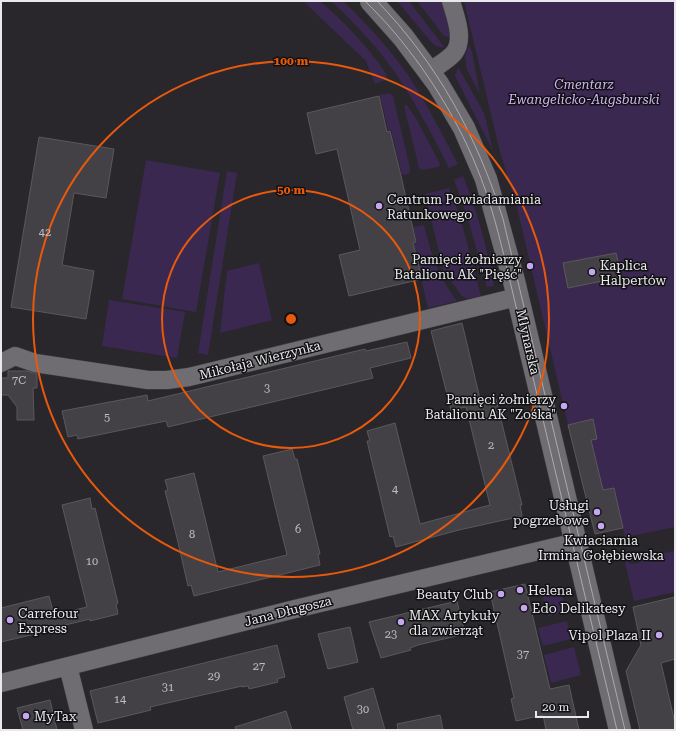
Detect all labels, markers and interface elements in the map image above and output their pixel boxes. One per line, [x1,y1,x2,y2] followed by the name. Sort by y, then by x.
[274,54,309,68] text: 100 m
[507,77,660,107] park label: Cmentarz Ewangelicko-Augsburski
[277,183,305,197] text: 50 m
[387,192,541,222] place label: Centrum Powiadamiania Ratunkowego
[374,201,384,211] marker: Centrum Powiadamiania Ratunkowego
[39,226,51,239] house number: 42
[394,252,522,282] place label: Pamięci żołnierzy Batalionu AK "Pięść"
[600,258,666,288] place label: Kaplica Halpertów
[525,261,535,271] marker: Pamięci żołnierzy Batalionu AK "Pięść"
[587,267,597,277] marker: Kaplica Halpertów
[513,308,543,376] street label: Młynarska
[284,312,298,326] centre of rings
[198,338,322,382] street label: Mikołaja Wierzynka
[12,374,26,387] house number: 7C
[264,382,270,395] house number: 3
[425,392,556,422] place label: Pamięci żołnierzy Batalionu AK "Zośka"
[559,401,569,411] marker: Pamięci żołnierzy Batalionu AK "Zośka"
[104,411,110,424] house number: 5
[488,439,494,452] house number: 2
[392,483,399,496] house number: 4
[513,498,589,528] place label: Usługi pogrzebowe
[592,507,602,517] marker: Usługi pogrzebowe
[596,521,606,531] marker: Kwiaciarnia Irmina Gołębiewska
[295,523,301,536] house number: 6
[189,528,195,541] house number: 8
[538,533,664,563] place label: Kwiaciarnia Irmina Gołębiewska
[86,555,98,568] house number: 10
[528,583,572,598] place label: Helena
[515,585,525,595] marker: Helena
[416,587,493,602] place label: Beauty Club
[496,589,506,599] marker: Beauty Club
[243,593,333,629] street label: Jana Długosza
[532,601,626,616] place label: Edo Delikatesy
[519,603,529,613] marker: Edo Delikatesy
[18,606,79,636] place label: Carrefour Express
[409,608,500,638] place label: MAX Artykuły dla zwierząt
[5,615,15,625] marker: Carrefour Express
[396,617,406,627] marker: MAX Artykuły dla zwierząt
[385,628,397,641] house number: 23
[568,628,651,643] place label: Vipol Plaza II
[654,630,664,640] marker: Vipol Plaza II
[517,648,529,661] house number: 37
[253,660,265,673] house number: 27
[208,670,220,683] house number: 29
[162,681,174,694] house number: 31
[114,693,127,706] house number: 14
[536,693,588,719] scale bar
[542,700,569,714] text: 20 m
[357,703,369,716] house number: 30
[34,709,77,724] place label: MyTax
[21,711,31,721] marker: MyTax

